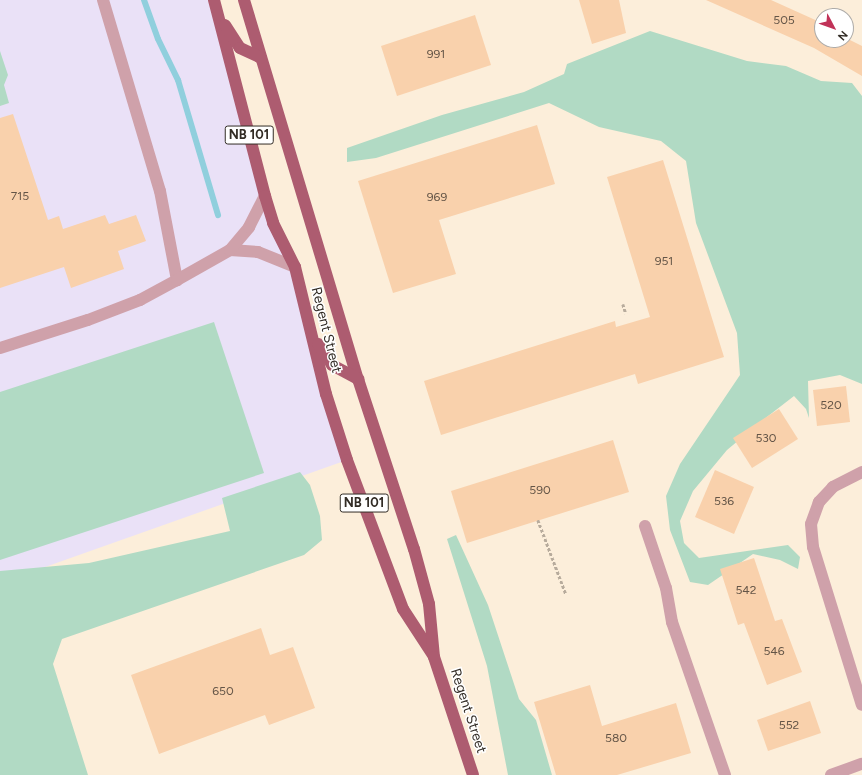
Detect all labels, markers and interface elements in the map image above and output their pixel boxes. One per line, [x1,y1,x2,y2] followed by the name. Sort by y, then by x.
[814,8,854,48] north arrow
[773,14,795,28] house number: 505
[835,28,850,43] text: N
[427,48,445,62] house number: 991
[224,124,274,146] road number: NB 101
[11,190,29,204] house number: 715
[427,191,447,205] house number: 969
[655,255,673,269] house number: 951
[307,285,345,375] street label: Regent Street
[820,399,842,413] house number: 520
[755,432,777,446] house number: 530
[529,484,551,498] house number: 590
[339,492,389,514] road number: NB 101
[714,495,734,509] house number: 536
[735,584,757,598] house number: 542
[763,645,785,659] house number: 546
[446,667,490,755] street label: Regent Street
[212,685,234,699] house number: 650
[779,719,799,733] house number: 552
[605,732,627,746] house number: 580

